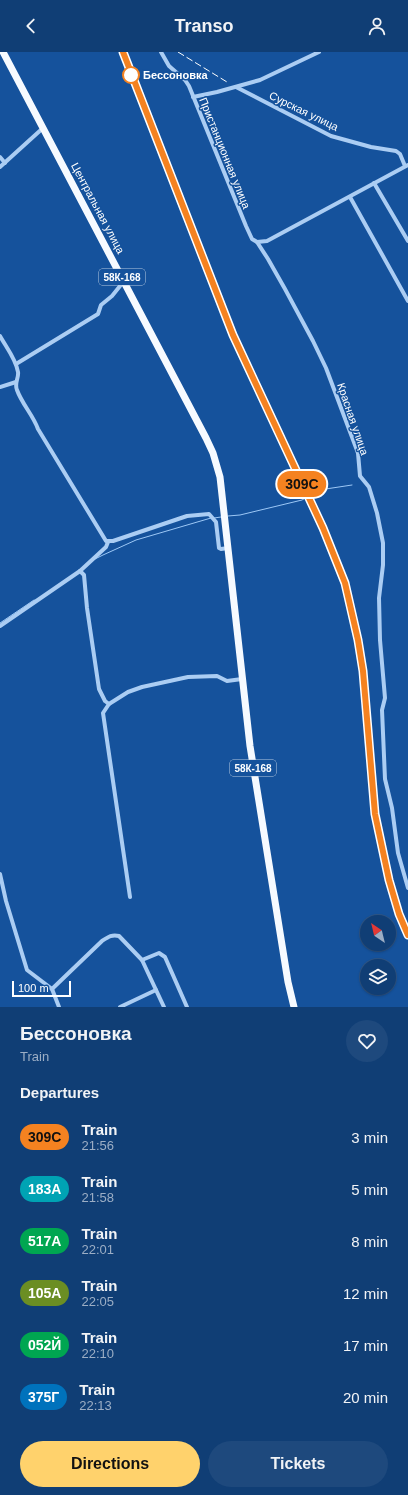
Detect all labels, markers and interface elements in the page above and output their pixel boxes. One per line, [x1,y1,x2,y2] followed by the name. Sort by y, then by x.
[20,15,42,37] icon: back
[366,15,388,37] icon: person
[174,16,234,36] text: Transo
[122,66,140,84] marker: Бессоновка
[143,69,208,81] place label: Бессоновка
[267,89,341,133] street label: Сурская улица
[197,96,253,211] street label: Пристанционная улица
[69,161,127,256] street label: Центральная улица
[99,269,145,285] road number: 58К-168
[335,381,371,458] street label: Красная улица
[274,471,330,497] line badge: 309С
[285,476,319,492] text: 309С
[230,760,276,776] road number: 58К-168
[360,915,396,951] north arrow
[360,915,396,995] map controls
[360,959,396,995] button: layers
[12,979,71,998] scale bar
[18,982,49,994] text: 100 m
[346,1020,388,1062] button: heart
[20,1023,132,1044] text: Бессоновка
[20,1049,49,1064] text: Train
[20,1084,99,1101] text: Departures
[81,1121,117,1138] text: Train
[28,1129,61,1145] text: 309С
[351,1129,388,1146] text: 3 min
[81,1138,114,1153] text: 21:56
[81,1173,117,1190] text: Train
[28,1181,61,1197] text: 183А
[351,1181,388,1198] text: 5 min
[81,1190,114,1205] text: 21:58
[81,1225,117,1242] text: Train
[28,1233,61,1249] text: 517А
[351,1233,388,1250] text: 8 min
[81,1242,114,1257] text: 22:01
[81,1277,117,1294] text: Train
[28,1285,61,1301] text: 105А
[343,1285,388,1302] text: 12 min
[81,1294,114,1309] text: 22:05
[81,1329,117,1346] text: Train
[28,1337,61,1353] text: 052Й
[343,1337,388,1354] text: 17 min
[81,1346,114,1361] text: 22:10
[79,1381,115,1398] text: Train
[28,1389,59,1405] text: 375Г
[343,1389,388,1406] text: 20 min
[79,1398,112,1413] text: 22:13
[20,1441,200,1487] button: Directions
[208,1441,388,1487] button: Tickets

